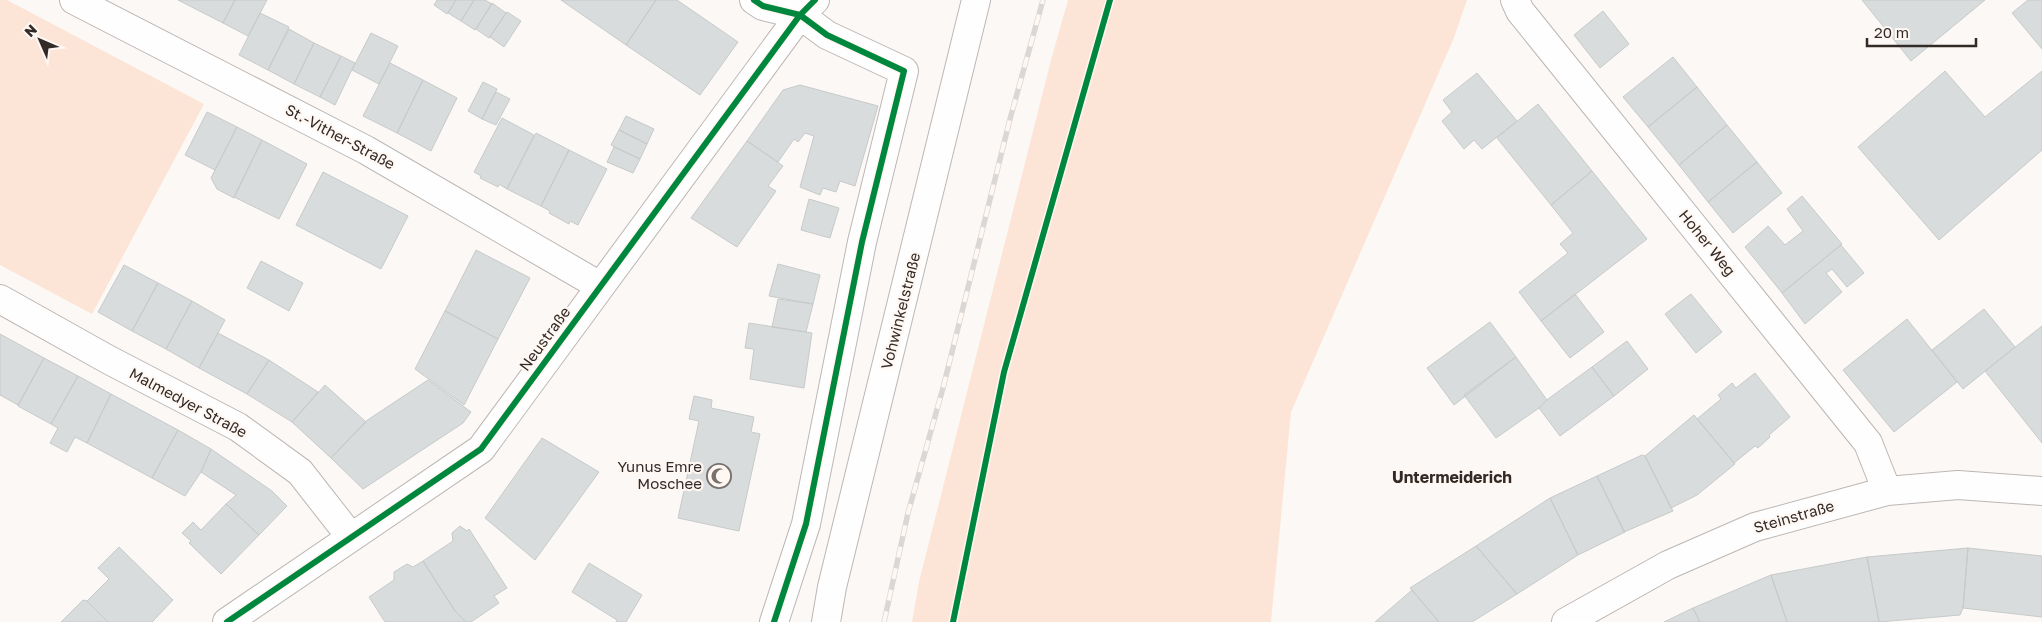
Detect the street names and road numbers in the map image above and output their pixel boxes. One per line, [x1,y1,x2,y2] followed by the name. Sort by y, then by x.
[283,100,399,173] street label: St.-Vither-Straße
[1676,206,1740,279] street label: Hoher Weg
[877,250,923,371] street label: Vohwinkelstraße
[515,303,574,374] street label: Neustraße
[127,364,251,441] street label: Malmedyer Straße
[1751,496,1836,536] street label: Steinstraße

